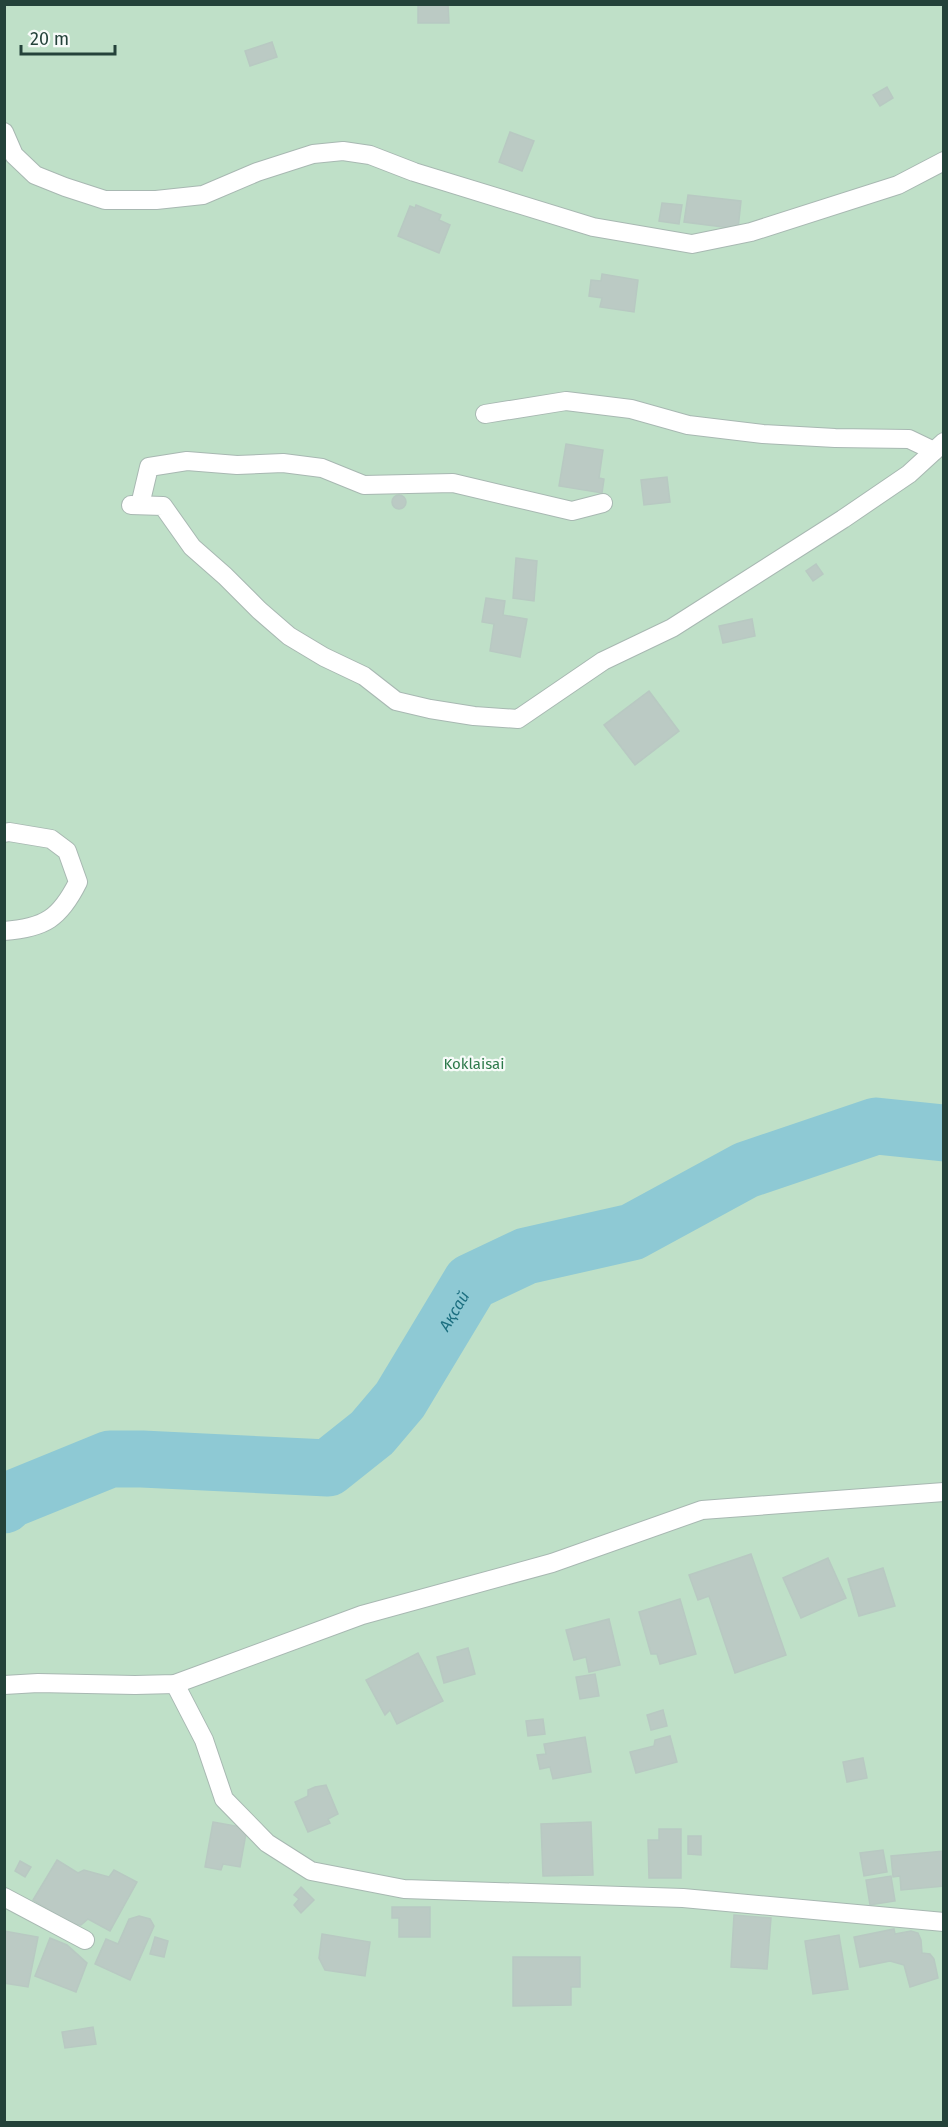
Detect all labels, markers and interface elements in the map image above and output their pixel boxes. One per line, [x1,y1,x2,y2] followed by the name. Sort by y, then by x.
[21,18,116,56] scale bar
[30,28,69,50] text: 20 m
[443,1055,505,1073] park label: Koklaisai
[434,1288,473,1335] water label: Ақсай

